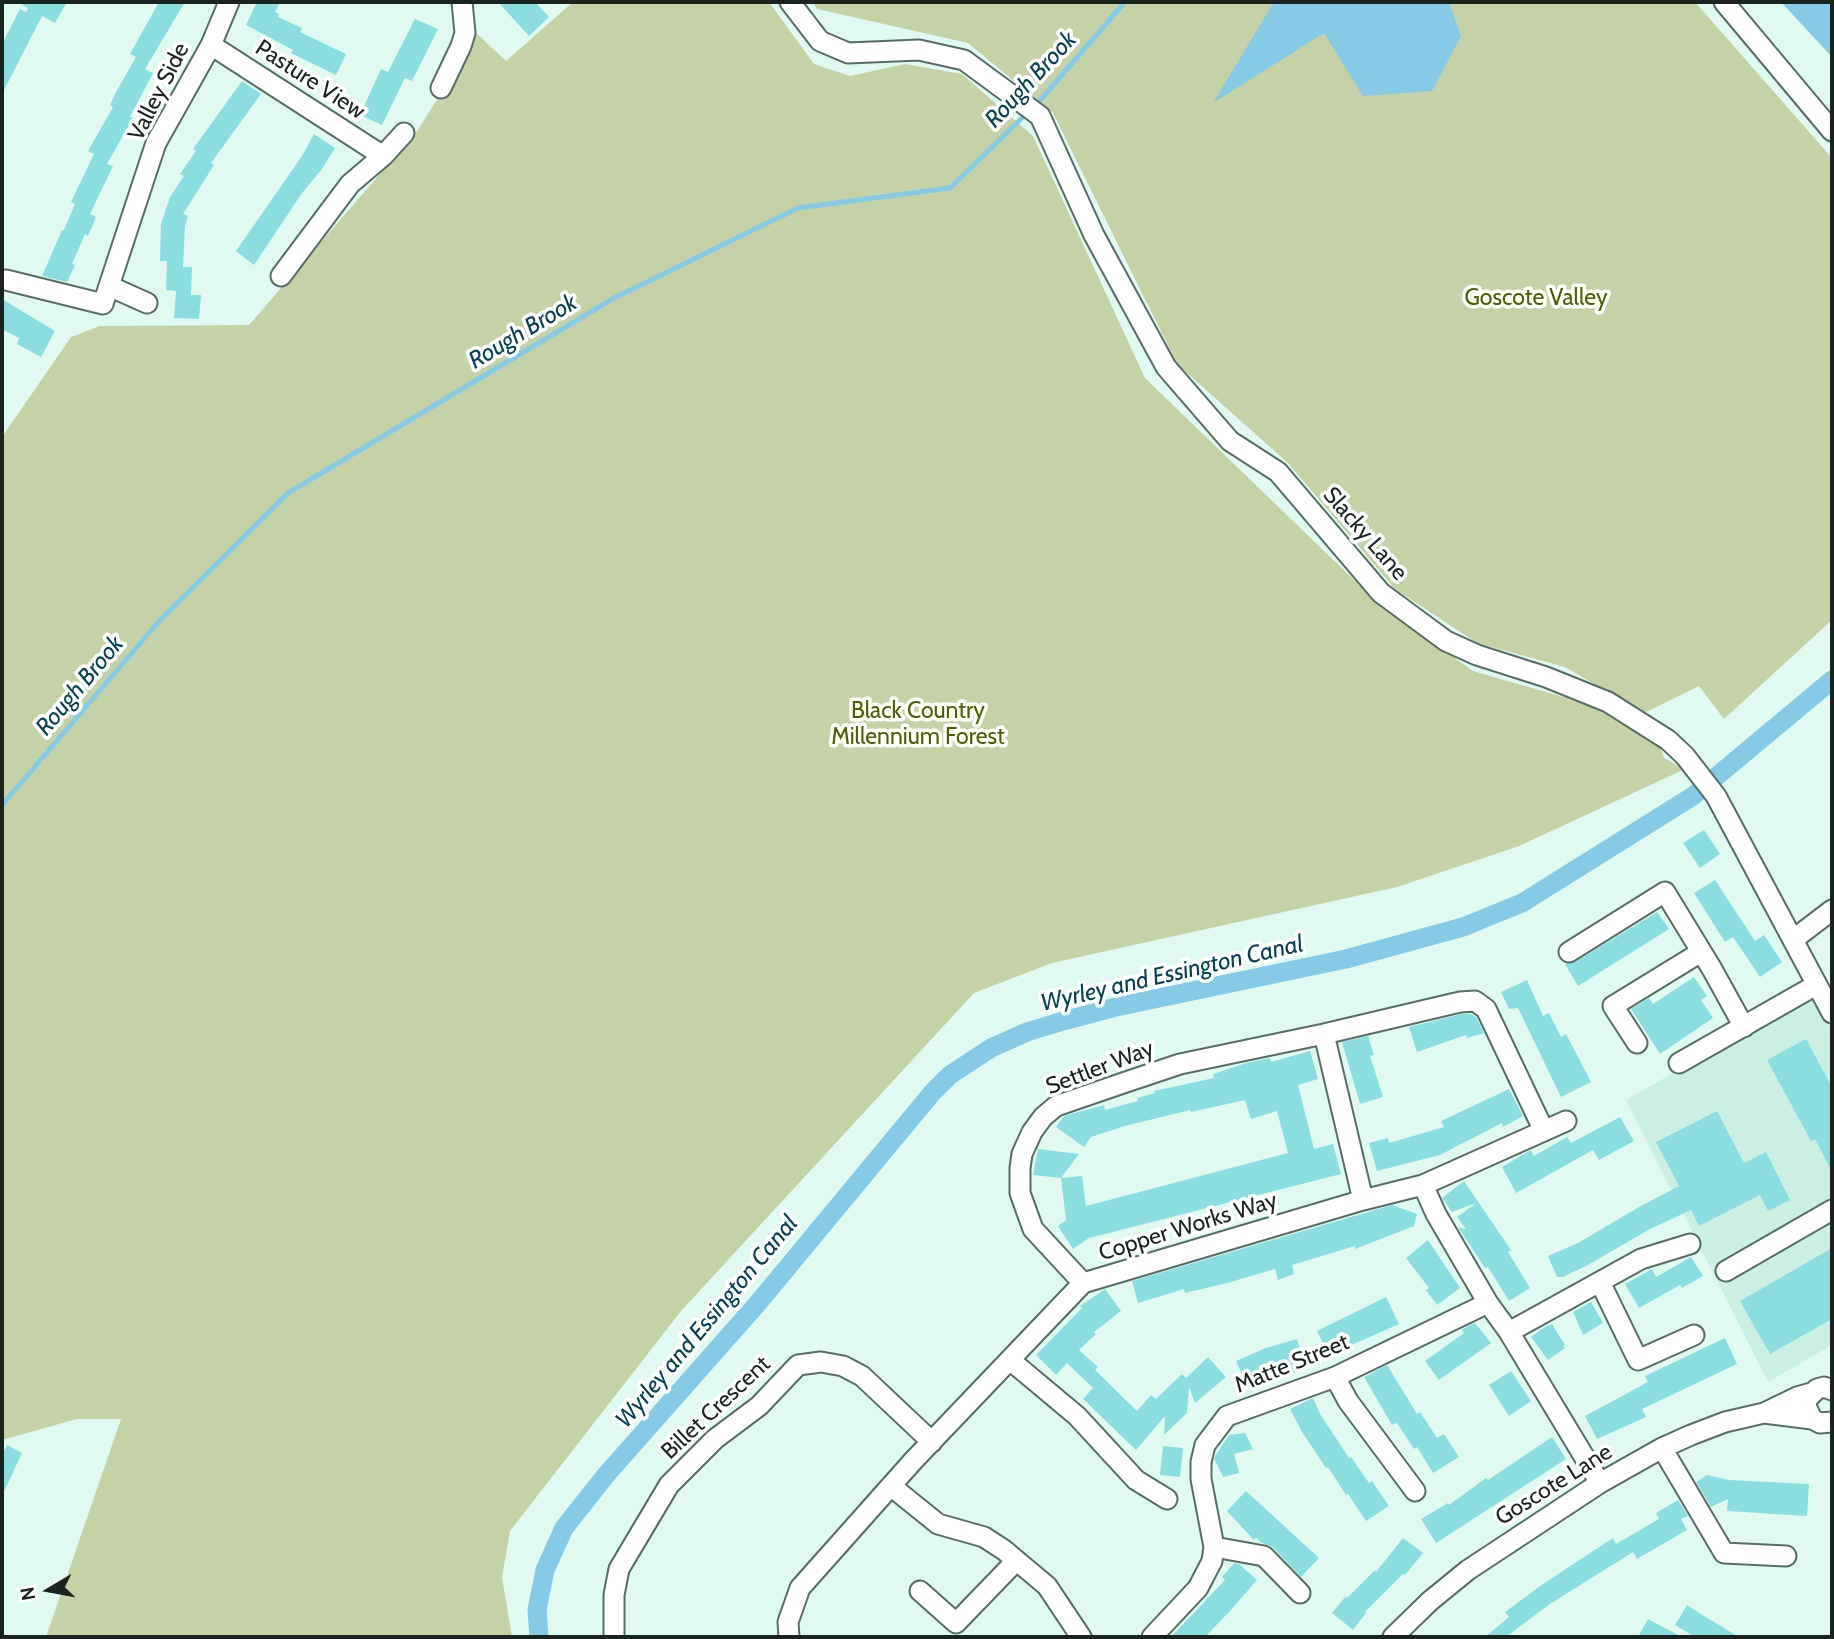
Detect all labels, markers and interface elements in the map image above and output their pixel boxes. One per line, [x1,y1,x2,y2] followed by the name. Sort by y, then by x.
[979,26,1083,134] water label: Rough Brook
[250,34,370,126] street label: Pasture View
[123,38,195,146] street label: Valley Side
[1464,284,1608,312] park label: Goscote Valley
[464,289,582,375] water label: Rough Brook
[1317,482,1413,586] street label: Slacky Lane
[30,630,130,742] water label: Rough Brook
[831,697,1005,751] park label: Black Country Millennium Forest
[1038,930,1306,1018] water label: Wyrley and Essington Canal
[1042,1035,1158,1101] street label: Settler Way
[1095,1187,1281,1267] street label: Copper Works Way
[610,1210,804,1434] water label: Wyrley and Essington Canal
[1231,1329,1353,1399] street label: Matte Street
[656,1351,776,1465] street label: Billet Crescent
[1491,1438,1617,1532] street label: Goscote Lane
[14,1555,84,1625] north arrow
[15,1585,40,1602] text: N

